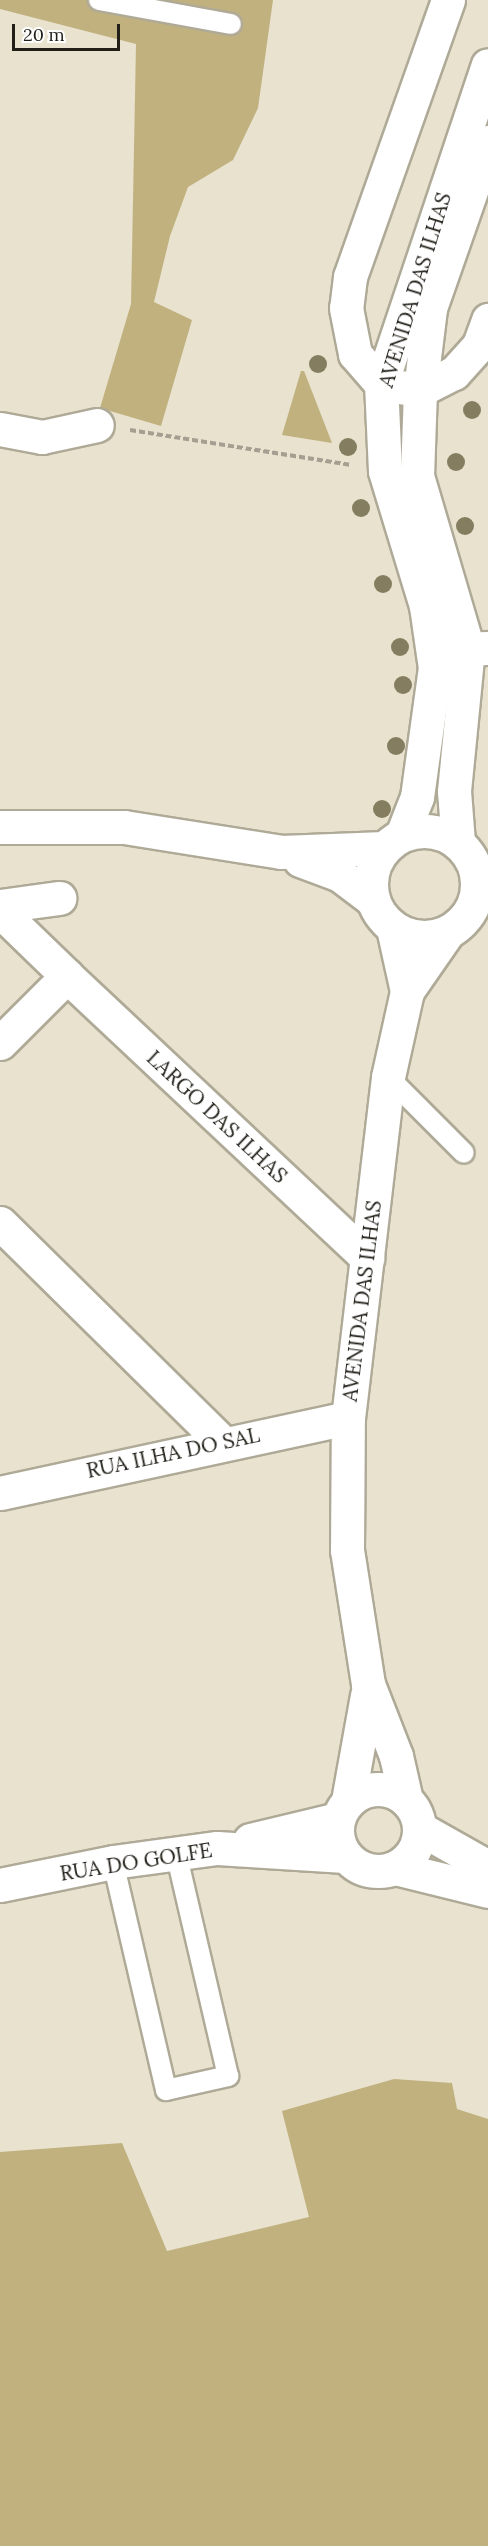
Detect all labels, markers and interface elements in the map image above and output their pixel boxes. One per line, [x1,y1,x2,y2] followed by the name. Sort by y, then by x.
[15,12,123,50] scale bar
[23,23,65,46] text: 20 m
[373,189,457,391] street label: AVENIDA DAS ILHAS
[141,1045,293,1189] street label: LARGO DAS ILHAS
[337,1199,387,1403] street label: AVENIDA DAS ILHAS
[84,1422,262,1484] street label: RUA ILHA DO SAL
[58,1838,214,1886] street label: RUA DO GOLFE

